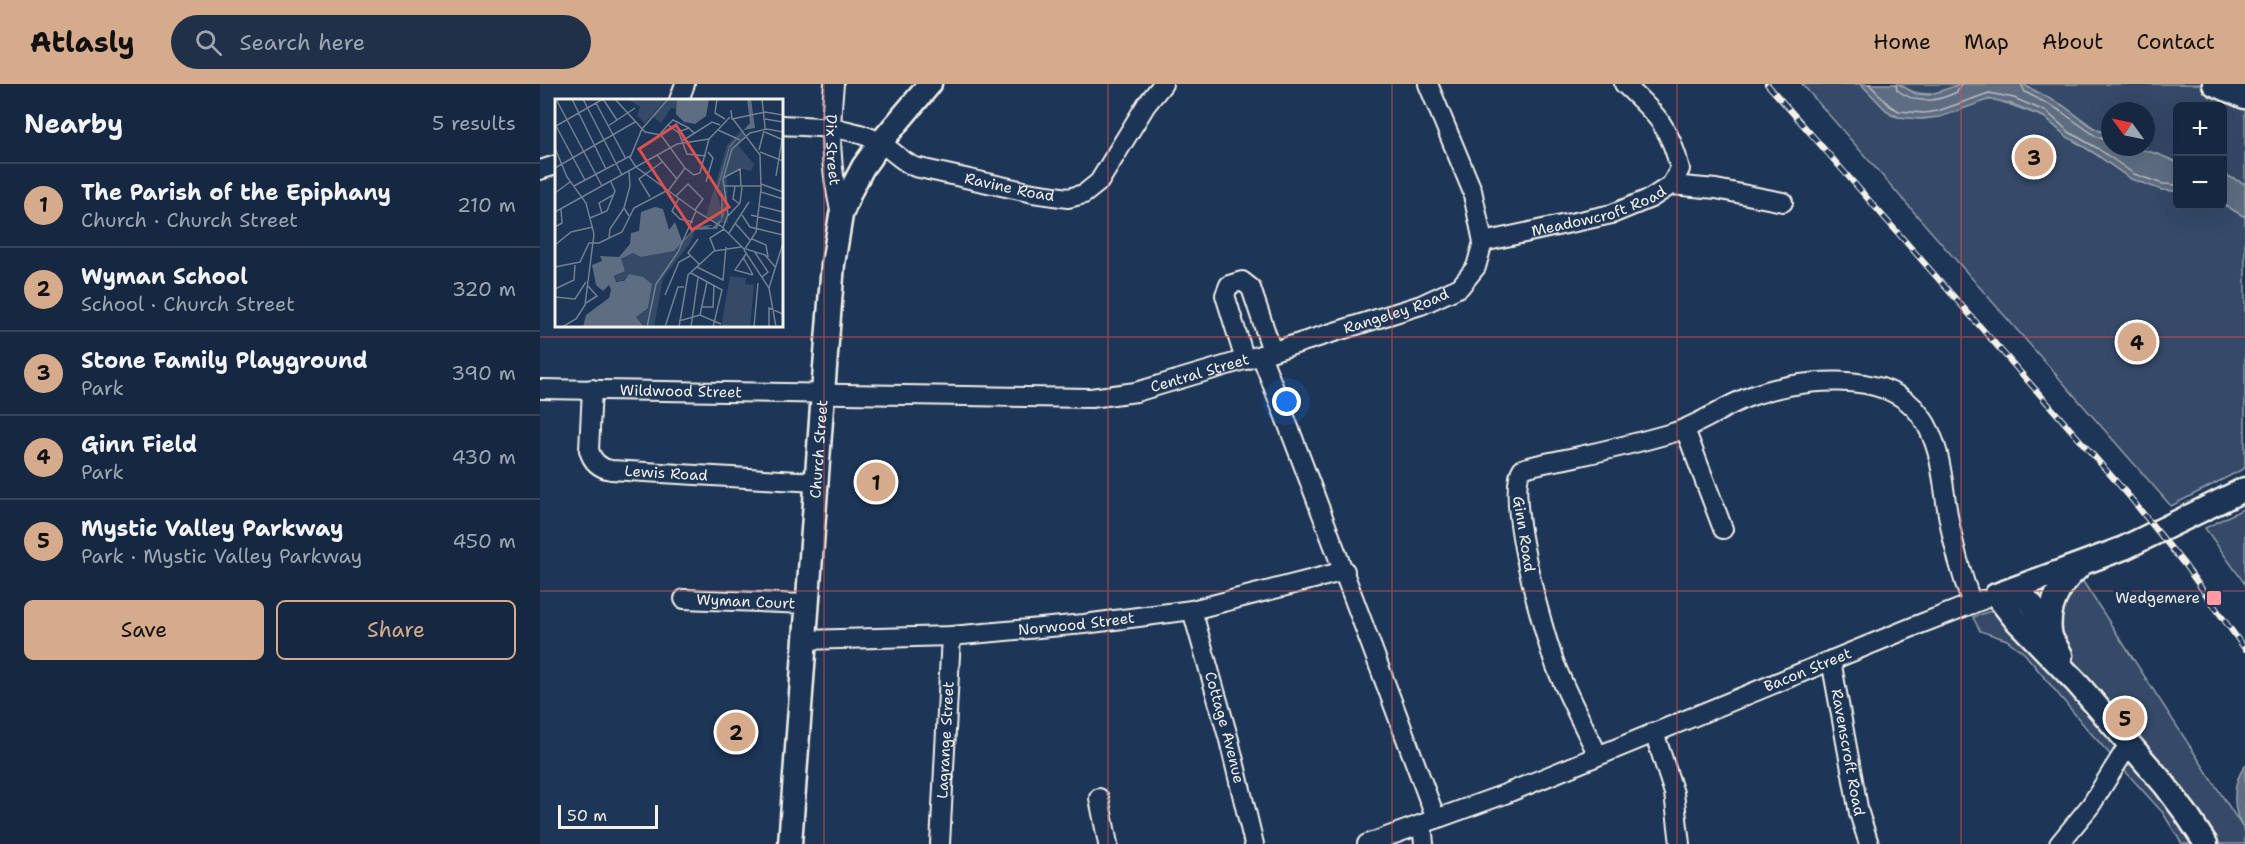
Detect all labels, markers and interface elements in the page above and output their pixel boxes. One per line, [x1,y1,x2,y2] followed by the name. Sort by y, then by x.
[171,15,591,69] search box
[30,23,135,61] text: Atlasly
[192,26,225,59] icon: search
[240,28,365,57] text: Search here
[1873,28,1931,56] text: Home
[1964,28,2009,56] text: Map
[2042,28,2103,56] text: About
[2136,28,2215,56] text: Contact
[555,99,783,327] inset map
[2101,102,2155,156] north arrow
[2173,102,2227,210] map controls
[2173,102,2227,156] button: +
[24,106,123,141] text: Nearby
[432,110,516,136] text: 5 results
[821,114,845,187] street label: Dix Street
[2014,134,2054,180] pin: 3
[2173,156,2227,210] button: −
[963,168,1056,206] street label: Ravine Road
[81,178,391,207] text: The Parish of the Epiphany
[1530,181,1670,241] street label: Meadowcroft Road
[39,192,48,218] text: 1
[457,192,516,218] text: 210 m
[81,207,298,233] text: Church · Church Street
[81,262,248,291] text: Wyman School
[37,276,51,302] text: 2
[452,276,516,302] text: 320 m
[1341,283,1452,339] street label: Rangeley Road
[81,291,295,317] text: School · Church Street
[2118,320,2156,364] pin: 4
[81,346,368,375] text: Stone Family Playground
[1148,349,1251,397] street label: Central Street
[37,360,51,386] text: 3
[451,360,516,386] text: 390 m
[81,375,124,401] text: Park
[620,380,742,402] street label: Wildwood Street
[1272,387,1301,416] your location
[805,399,832,499] street label: Church Street
[81,430,197,459] text: Ginn Field
[37,444,51,470] text: 4
[452,444,516,470] text: 430 m
[81,459,124,485] text: Park
[856,460,896,504] pin: 1
[624,461,709,486] street label: Lewis Road
[1508,495,1540,574] street label: Ginn Road
[81,514,343,543] text: Mystic Valley Parkway
[37,528,50,554] text: 5
[452,528,516,554] text: 450 m
[81,543,362,569] text: Park · Mystic Valley Parkway
[2115,588,2200,608] place label: Wedgemere
[2205,589,2223,607] marker: Wedgemere
[696,590,796,614] street label: Wyman Court
[24,600,264,660] button: Save
[276,600,516,660] button: Share
[1017,608,1136,640] street label: Norwood Street
[1761,643,1854,697] street label: Bacon Street
[1200,669,1249,786] street label: Cottage Avenue
[932,681,959,799] street label: Lagrange Street
[1827,687,1869,818] street label: Ravenscroft Road
[2106,696,2144,740] pin: 5
[716,710,756,754] pin: 2
[558,802,658,830] scale bar
[567,805,607,826] text: 50 m

